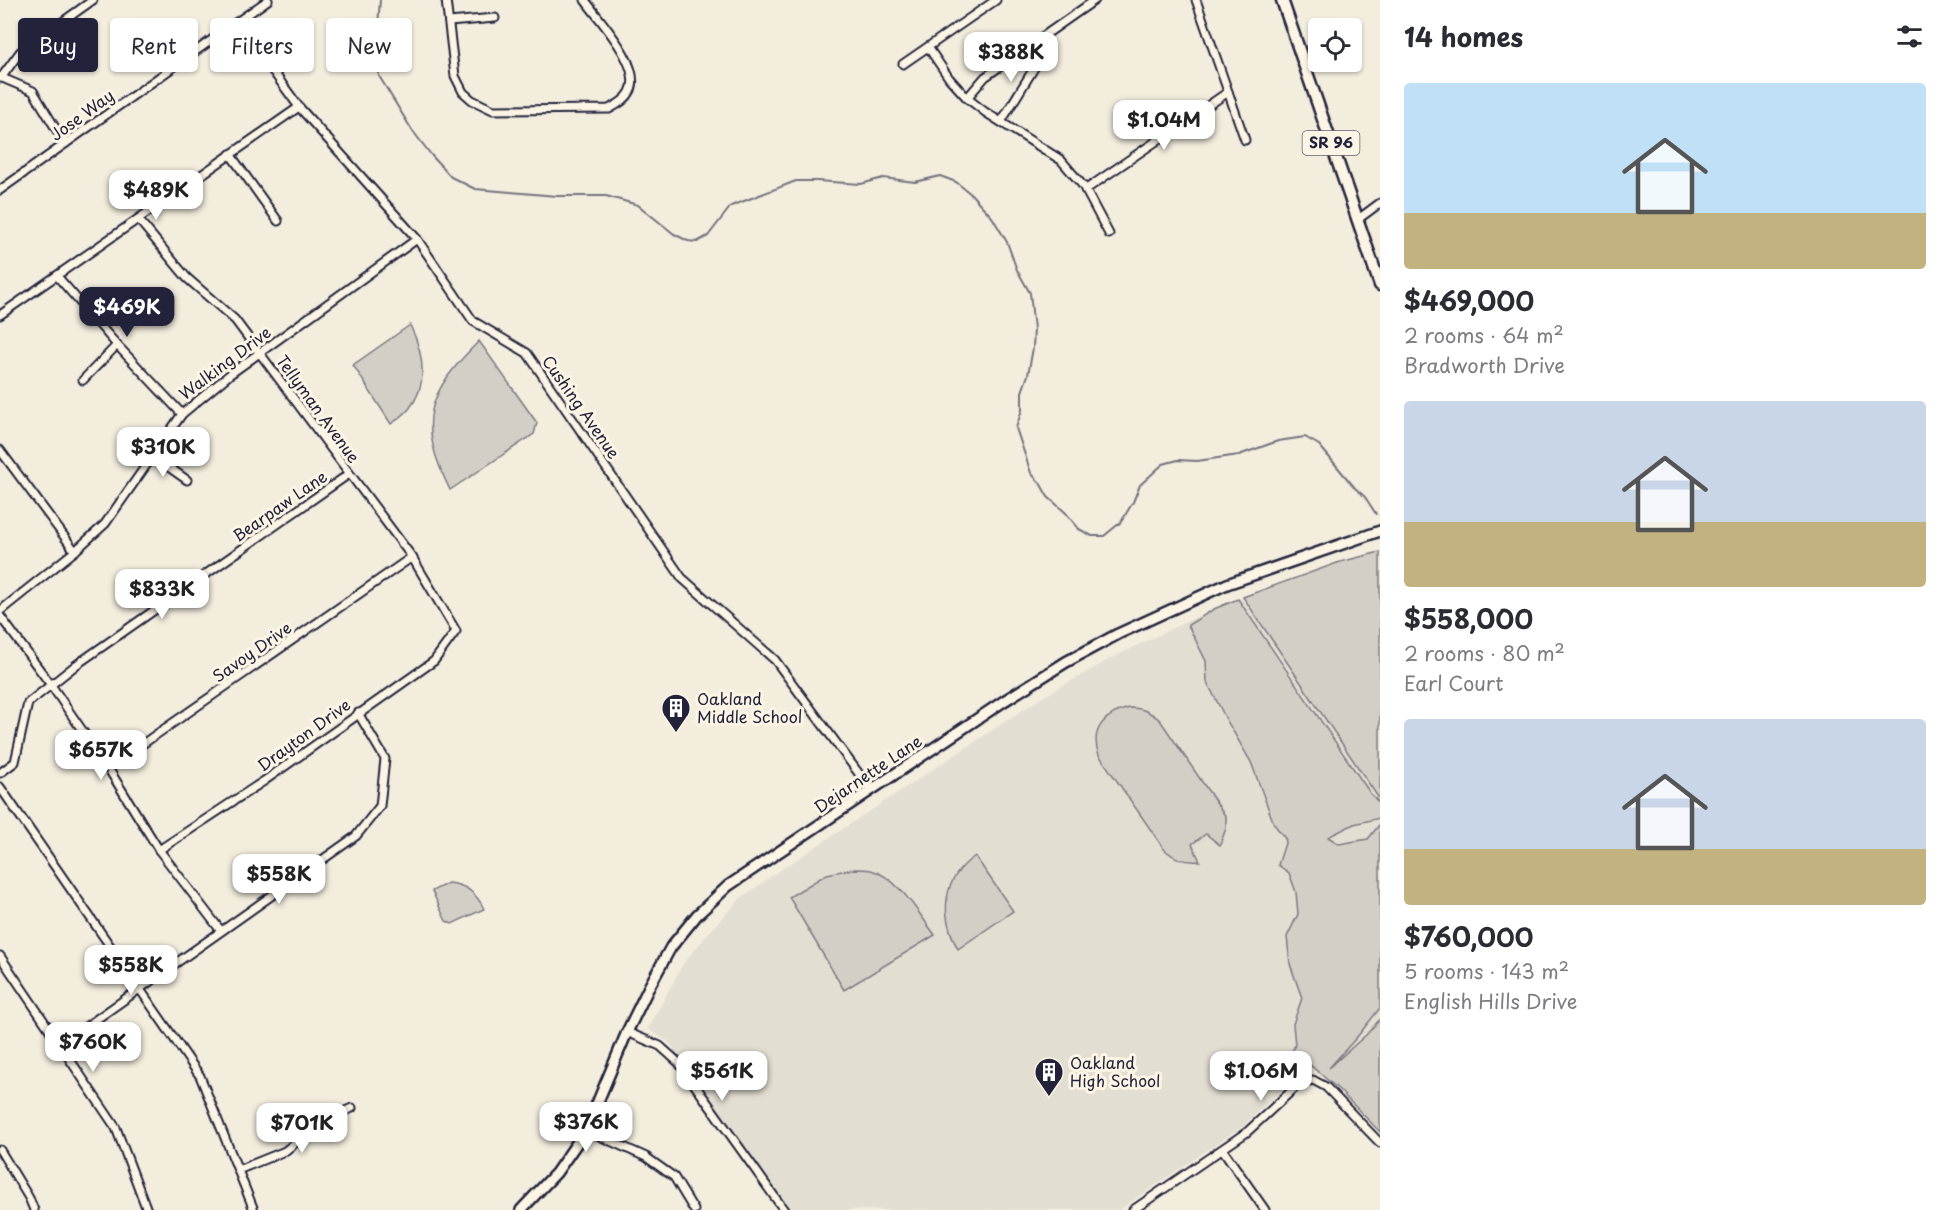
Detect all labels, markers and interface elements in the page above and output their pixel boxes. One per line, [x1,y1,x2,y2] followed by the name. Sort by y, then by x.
[1404,17,1523,56] text: 14 homes
[18,18,98,72] chip: Buy
[110,18,198,72] chip: Rent
[210,18,314,72] chip: Filters
[326,18,412,72] chip: New
[1308,18,1362,72] map controls
[1308,18,1362,72] button: locate
[1893,20,1926,53] icon: filters
[969,32,1053,83] pin: $388K
[978,36,1044,66] text: $388K
[45,83,118,146] street label: Jose Way
[1115,100,1213,151] pin: $1.04M
[1127,104,1201,134] text: $1.04M
[1611,122,1719,230] icon: home
[1302,131,1360,155] road number: SR 96
[114,170,198,221] pin: $489K
[123,174,189,204] text: $489K
[1404,281,1534,320] text: $469,000
[85,287,169,338] pin: $469K
[93,291,161,321] text: $469K
[173,320,275,405] street label: Walking Drive
[1404,320,1564,350] text: 2 rooms · 64 m²
[271,350,366,467] street label: Tellyman Avenue
[537,350,627,463] street label: Cushing Avenue
[1404,350,1565,380] text: Bradworth Drive
[121,427,205,478] pin: $310K
[131,431,195,461] text: $310K
[1611,440,1719,548] icon: home
[227,464,332,547] street label: Bearpaw Lane
[120,569,204,620] pin: $833K
[129,573,195,603] text: $833K
[1404,599,1533,638] text: $558,000
[207,615,296,687] street label: Savoy Drive
[1404,638,1565,668] text: 2 rooms · 80 m²
[1404,668,1503,698] text: Earl Court
[697,686,802,728] place label: Oakland Middle School
[252,692,355,776] street label: Drayton Drive
[660,692,692,734] building icon: Oakland Middle School
[809,728,926,818] street label: Dejarnette Lane
[59,730,143,781] pin: $657K
[69,734,133,764] text: $657K
[1611,758,1719,866] icon: home
[237,854,321,905] pin: $558K
[246,858,312,888] text: $558K
[1404,917,1534,956] text: $760,000
[89,945,173,996] pin: $558K
[98,949,164,979] text: $558K
[1404,956,1569,986] text: 5 rooms · 143 m²
[1404,986,1577,1016] text: English Hills Drive
[51,1022,135,1073] pin: $760K
[59,1026,127,1056] text: $760K
[1070,1050,1160,1092] place label: Oakland High School
[680,1051,764,1102] pin: $561K
[1212,1051,1310,1102] pin: $1.06M
[690,1055,754,1085] text: $561K
[1224,1055,1298,1085] text: $1.06M
[1033,1056,1065,1098] building icon: Oakland High School
[544,1102,628,1153] pin: $376K
[260,1103,344,1154] pin: $701K
[553,1106,619,1136] text: $376K
[270,1107,334,1137] text: $701K

